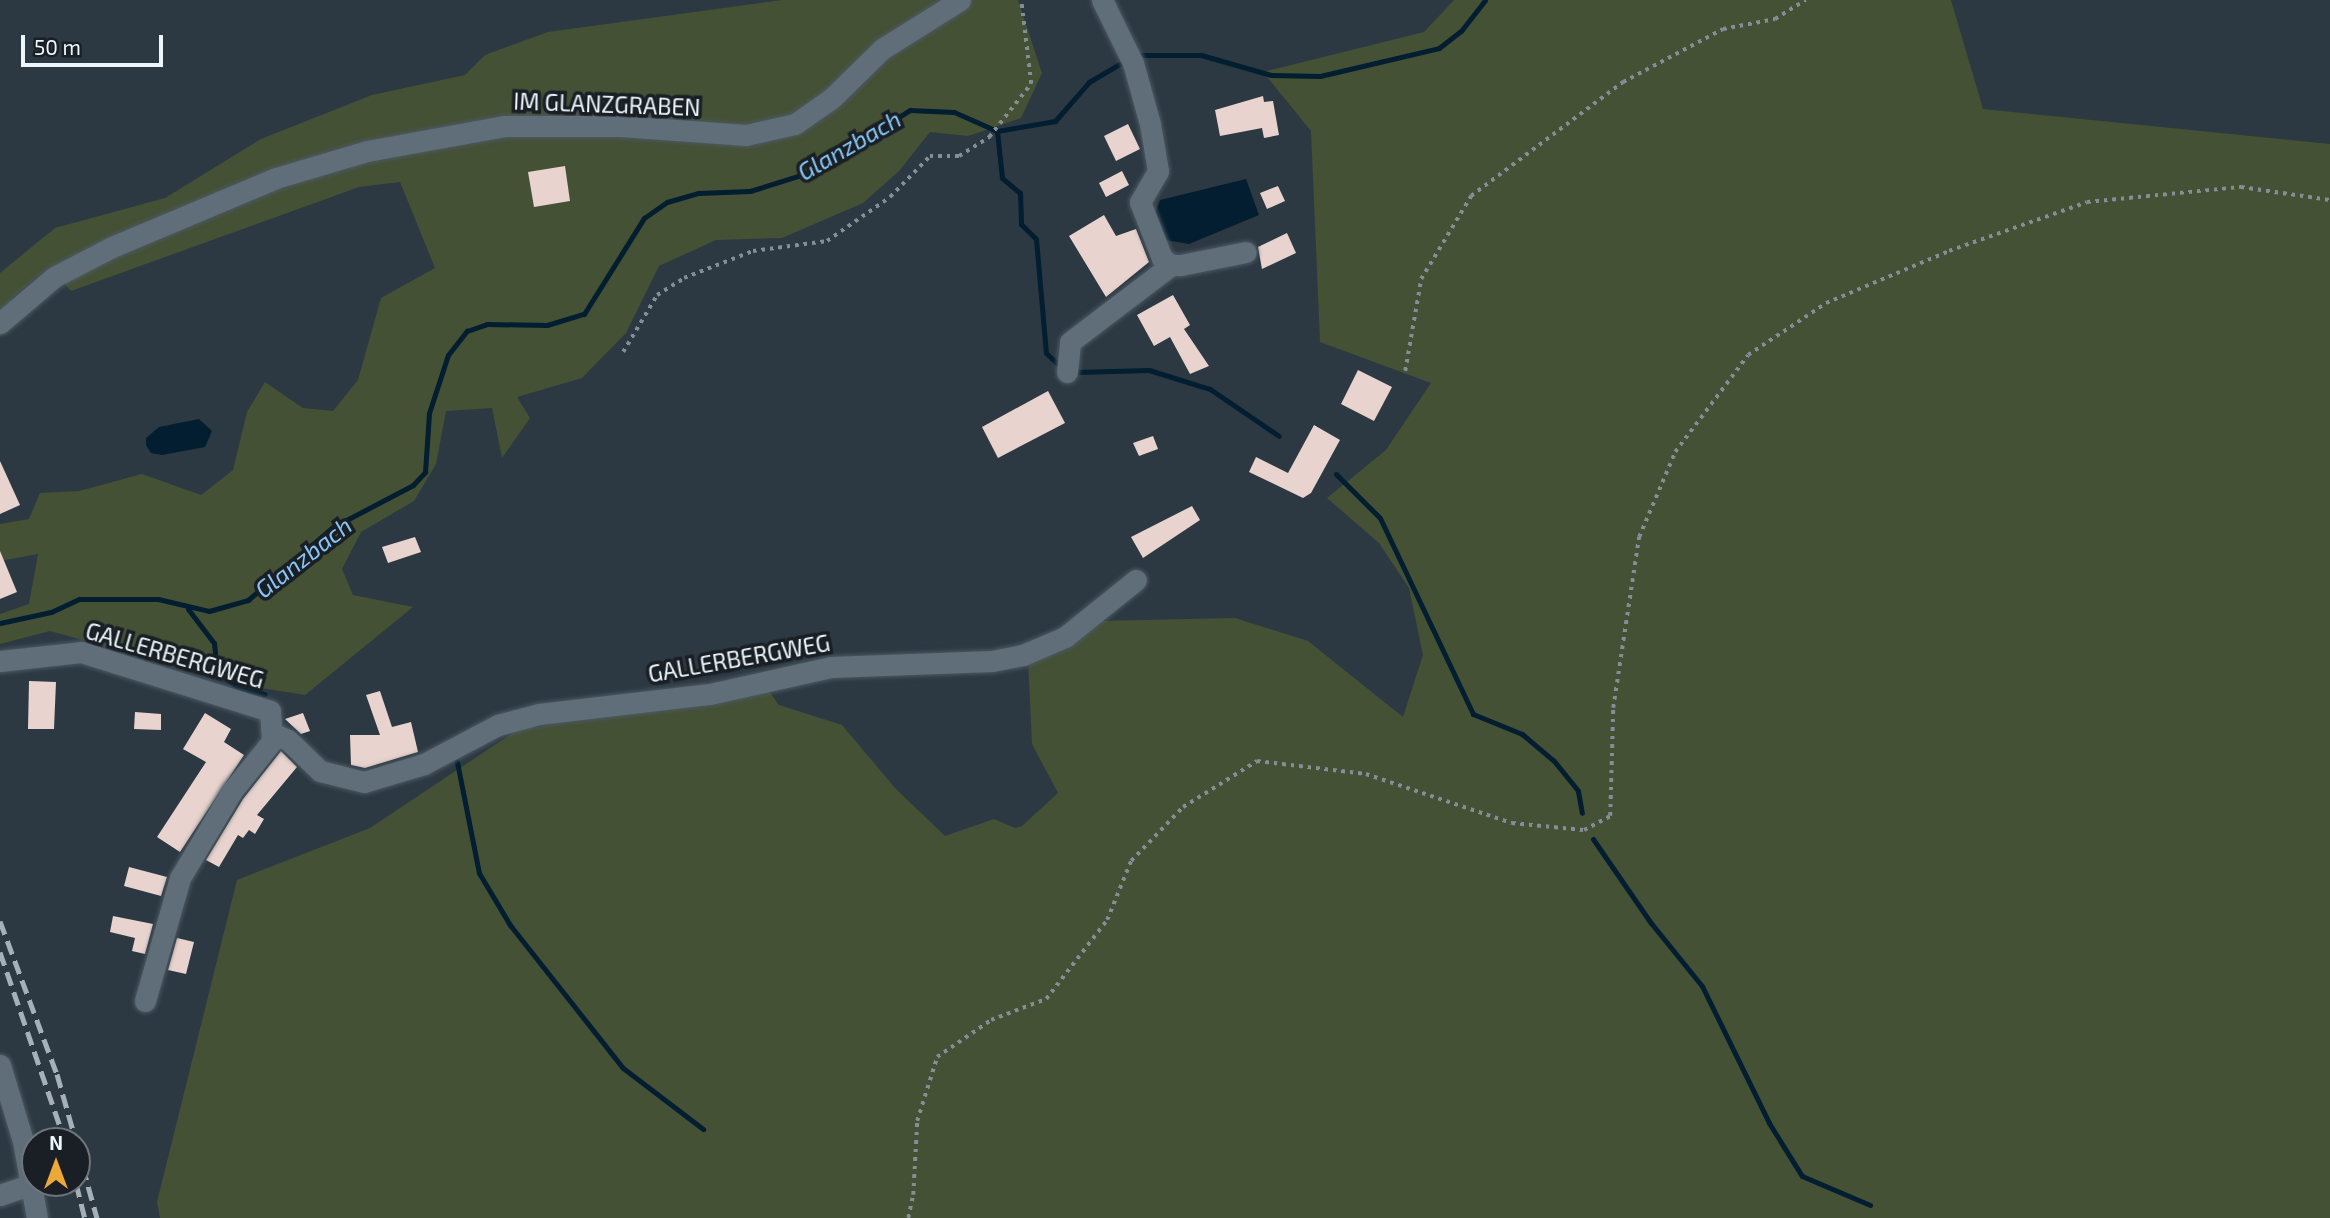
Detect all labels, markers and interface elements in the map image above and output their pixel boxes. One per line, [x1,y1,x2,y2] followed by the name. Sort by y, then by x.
[24,21,166,65] scale bar
[34,34,81,59] text: 50 m
[513,87,701,121] street label: IM GLANZGRABEN
[792,104,906,186] water label: Glanzbach
[249,510,357,604] water label: Glanzbach
[83,616,267,694] street label: GALLERBERGWEG
[646,628,832,688] street label: GALLERBERGWEG
[21,1127,91,1197] north arrow
[49,1131,63,1154] text: N

